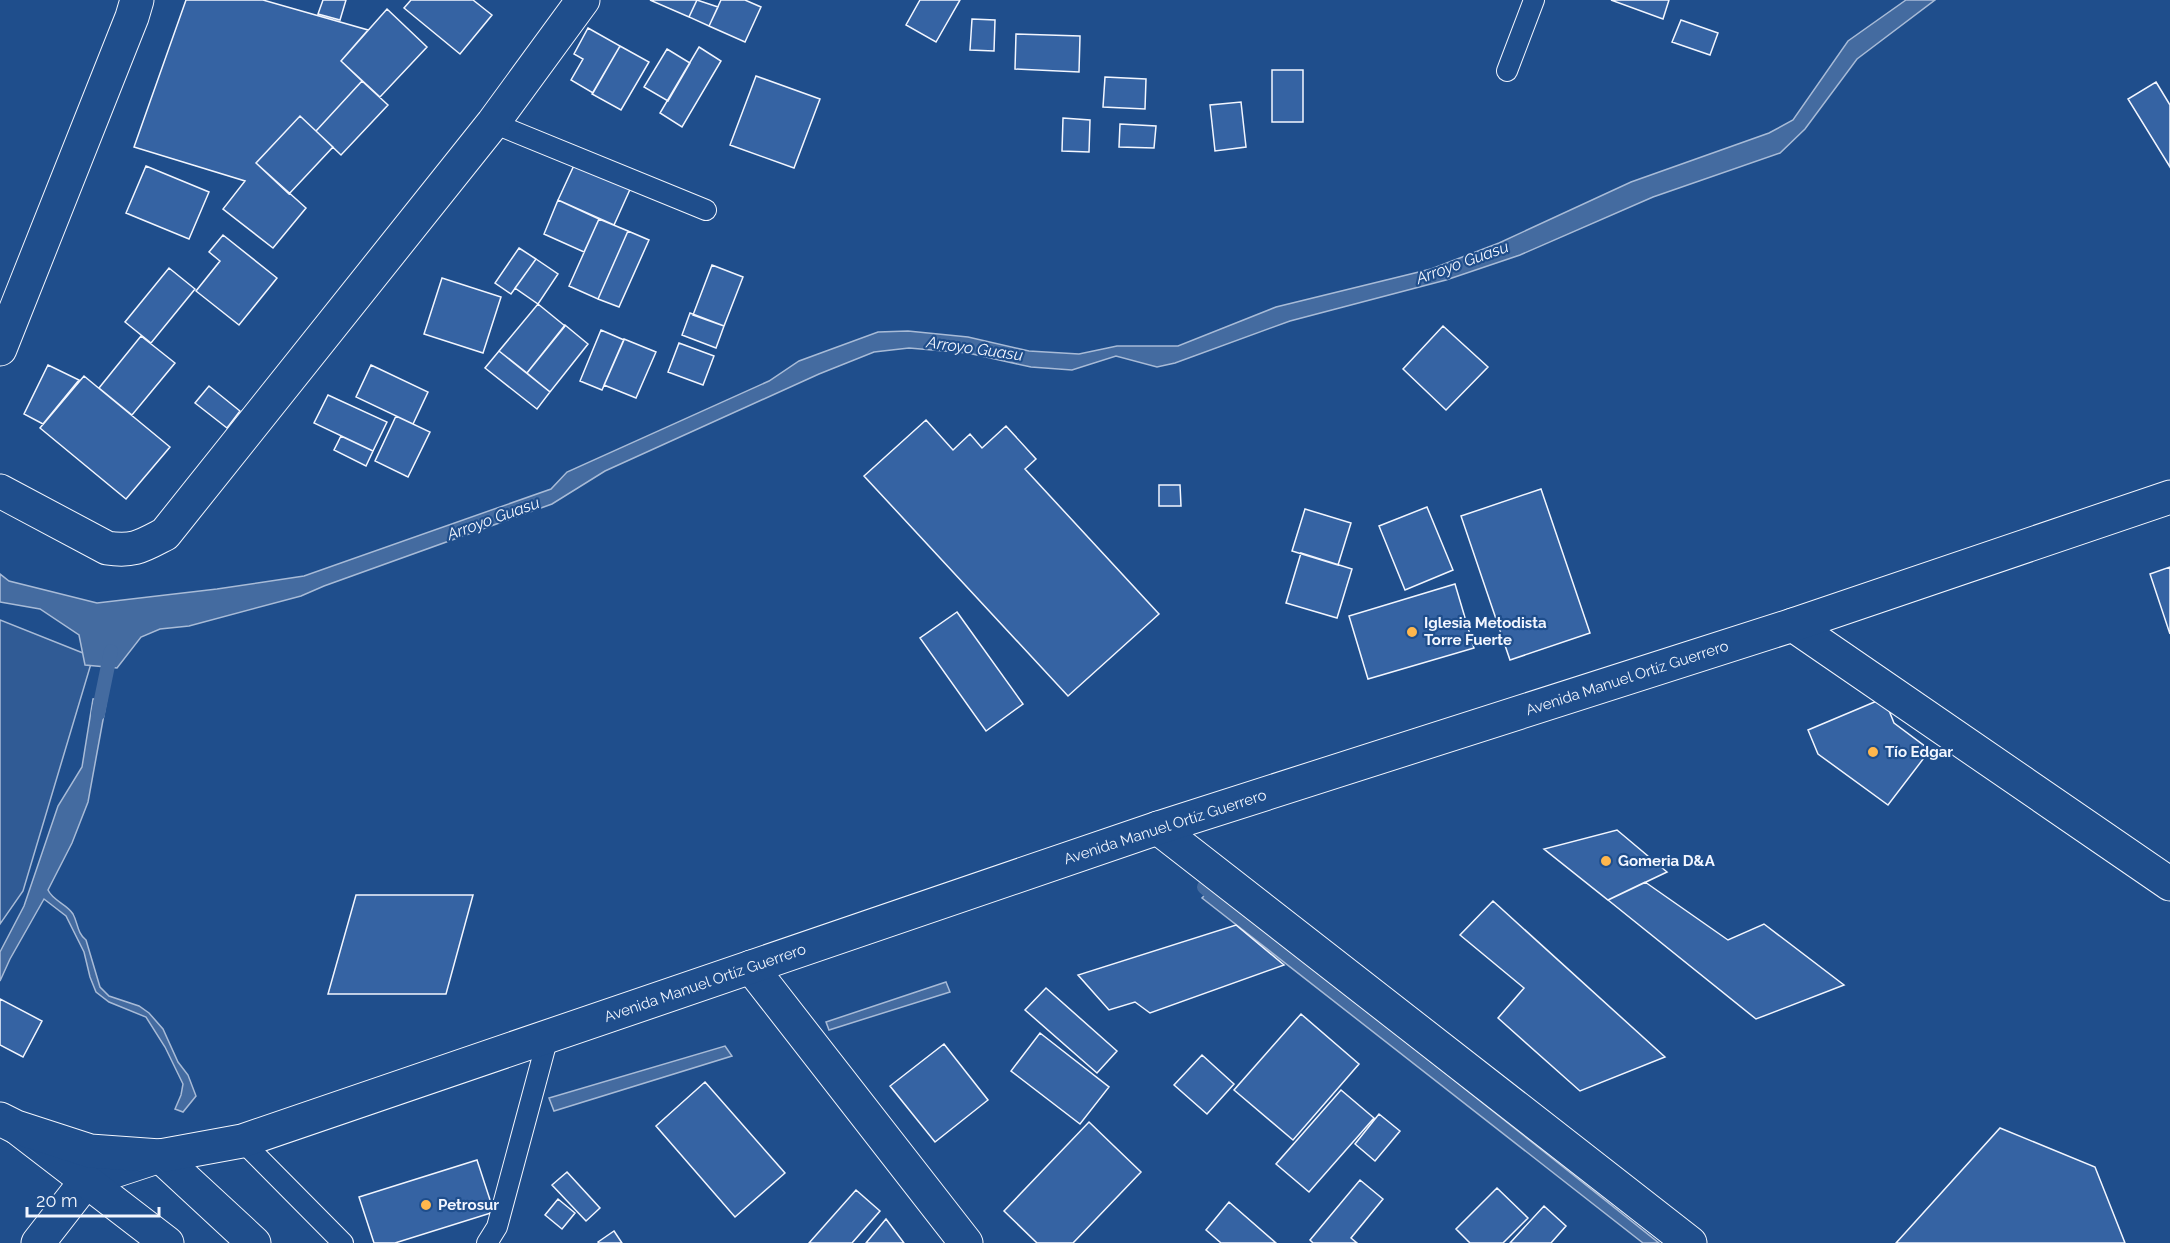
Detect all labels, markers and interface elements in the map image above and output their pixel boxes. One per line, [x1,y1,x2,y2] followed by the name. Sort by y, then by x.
[1412,237,1511,288] water label: Arroyo Guasu
[925,332,1024,365] water label: Arroyo Guasu
[443,493,542,544] water label: Arroyo Guasu
[1424,614,1547,649] place label: Iglesia Metodista Torre Fuerte
[1405,625,1419,639] marker: Iglesia Metodista Torre Fuerte
[1523,637,1731,719] street label: Avenida Manuel Ortíz Guerrero
[1885,743,1953,761] place label: Tío Edgar
[1866,745,1880,759] marker: Tío Edgar
[1061,786,1269,868] street label: Avenida Manuel Ortíz Guerrero
[1618,852,1716,870] place label: Gomeria D&A
[1599,854,1613,868] marker: Gomeria D&A
[602,940,808,1026] street label: Avenida Manuel Ortíz Guerrero
[27,1180,159,1218] scale bar
[36,1190,78,1211] text: 20 m
[438,1196,499,1214] place label: Petrosur
[419,1198,433,1212] marker: Petrosur

